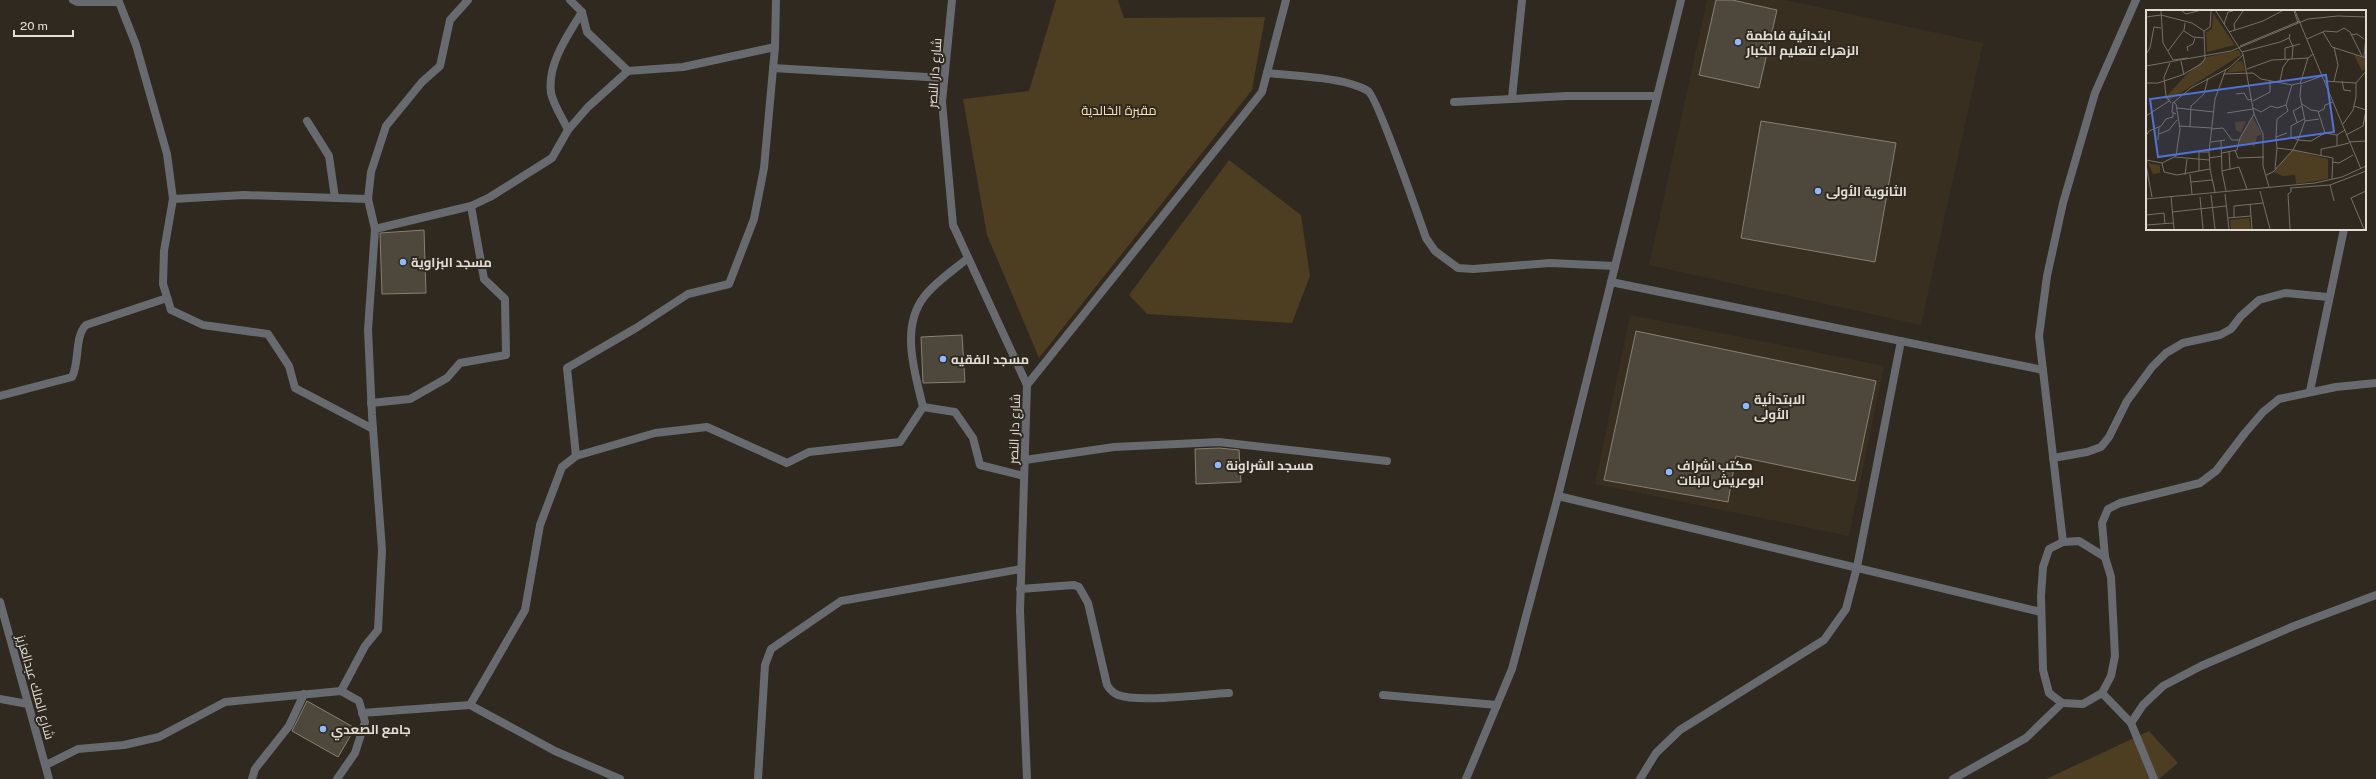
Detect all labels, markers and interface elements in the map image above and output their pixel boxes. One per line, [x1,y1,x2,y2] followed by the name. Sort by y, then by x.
[2146,10,2366,230] inset map
[14,12,73,38] scale bar
[20,19,48,33] text: 20 m
[1745,28,1859,60] place label: ابتدائية فاطمة الزهراء لتعليم الكبار
[1733,37,1743,47] marker: ابتدائية فاطمة الزهراء لتعليم الكبار
[925,38,945,110] street label: شارع دار النصر
[1081,103,1157,118] park label: مقبرة الخالدية
[1826,184,1907,200] place label: الثانوية الأولى
[1813,186,1823,196] marker: الثانوية الأولى
[411,255,492,271] place label: مسجد البزاوية
[398,257,408,267] marker: مسجد البزاوية
[951,352,1029,367] place label: مسجد الفقيه
[938,354,948,364] marker: مسجد الفقيه
[1754,392,1805,423] place label: الابتدائية الأولى
[1006,394,1024,465] street label: شارع دار النصر
[1741,401,1751,411] marker: الابتدائية الأولى
[1226,458,1314,474] place label: مسجد الشراونة
[1677,458,1764,489] place label: مكتب اشراف ابوعريش للبنات
[1213,460,1223,470] marker: مسجد الشراونة
[1664,467,1674,477] marker: مكتب اشراف ابوعريش للبنات
[12,632,58,741] street label: شارع الملك عبدالعزيز
[331,722,411,741] place label: جامع الصعدي
[318,724,328,734] marker: جامع الصعدي

